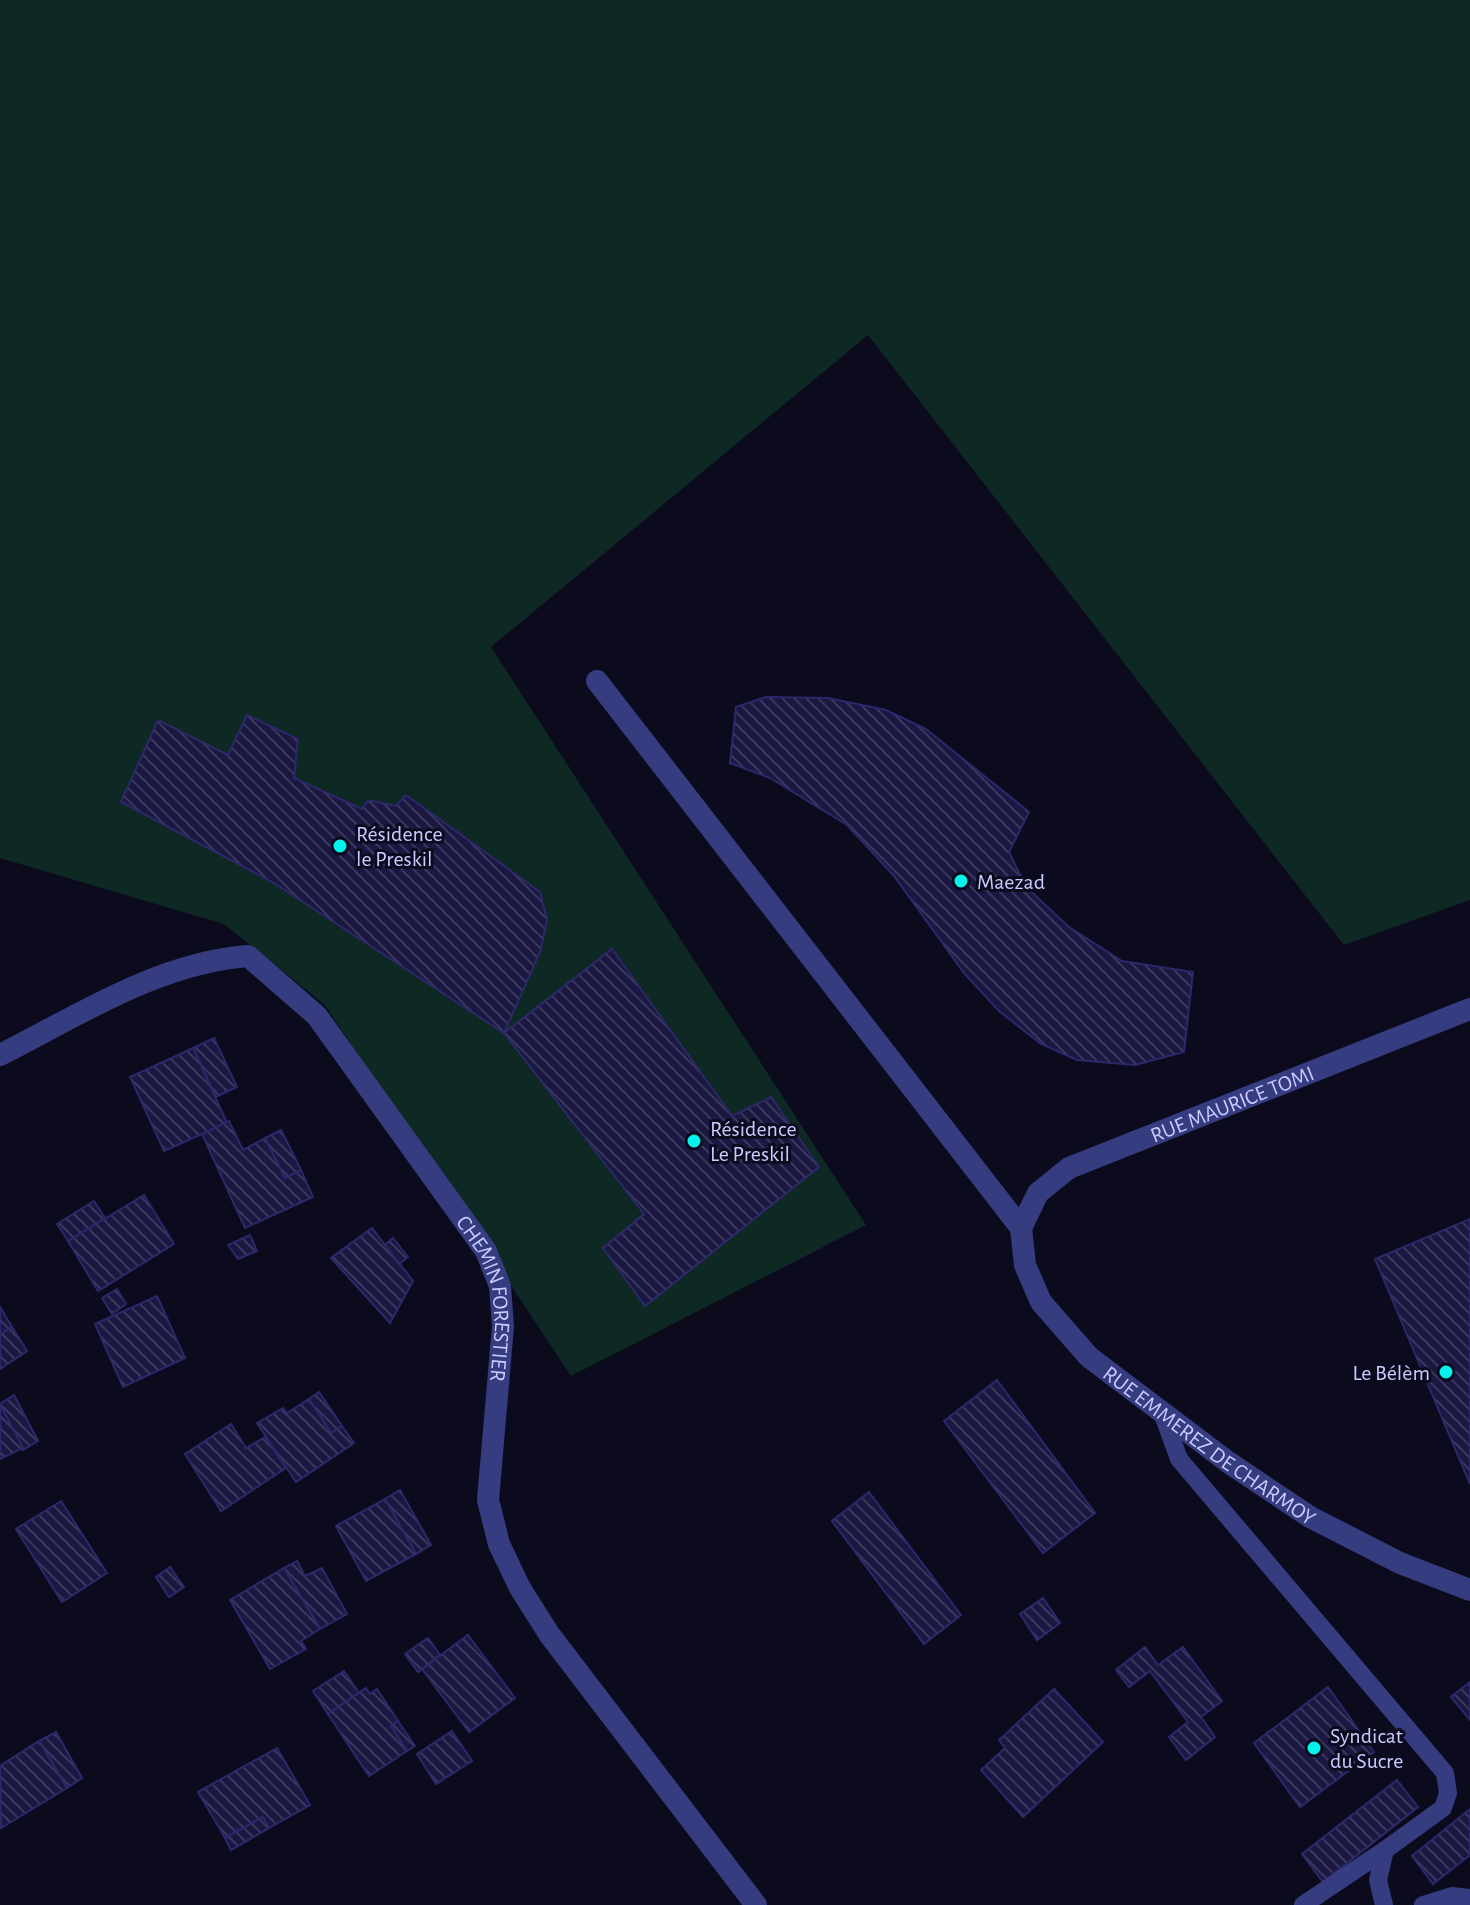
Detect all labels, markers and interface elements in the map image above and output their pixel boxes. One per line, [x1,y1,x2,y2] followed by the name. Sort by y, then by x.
[356,823,443,870] place label: Résidence le Preskil
[331,837,349,855] marker: Résidence le Preskil
[977,871,1045,893] place label: Maezad
[952,872,970,890] marker: Maezad
[1147,1062,1317,1147] street label: RUE MAURICE TOMI
[710,1118,797,1165] place label: Résidence Le Preskil
[685,1132,703,1150] marker: Résidence Le Preskil
[452,1212,513,1382] street label: CHEMIN FORESTIER
[1099,1362,1320,1530] street label: RUE EMMEREZ DE CHARMOY
[1352,1362,1430,1384] place label: Le Bélèm
[1437,1363,1455,1381] marker: Le Bélèm
[1330,1725,1403,1772] place label: Syndicat du Sucre
[1305,1739,1323,1757] marker: Syndicat du Sucre

